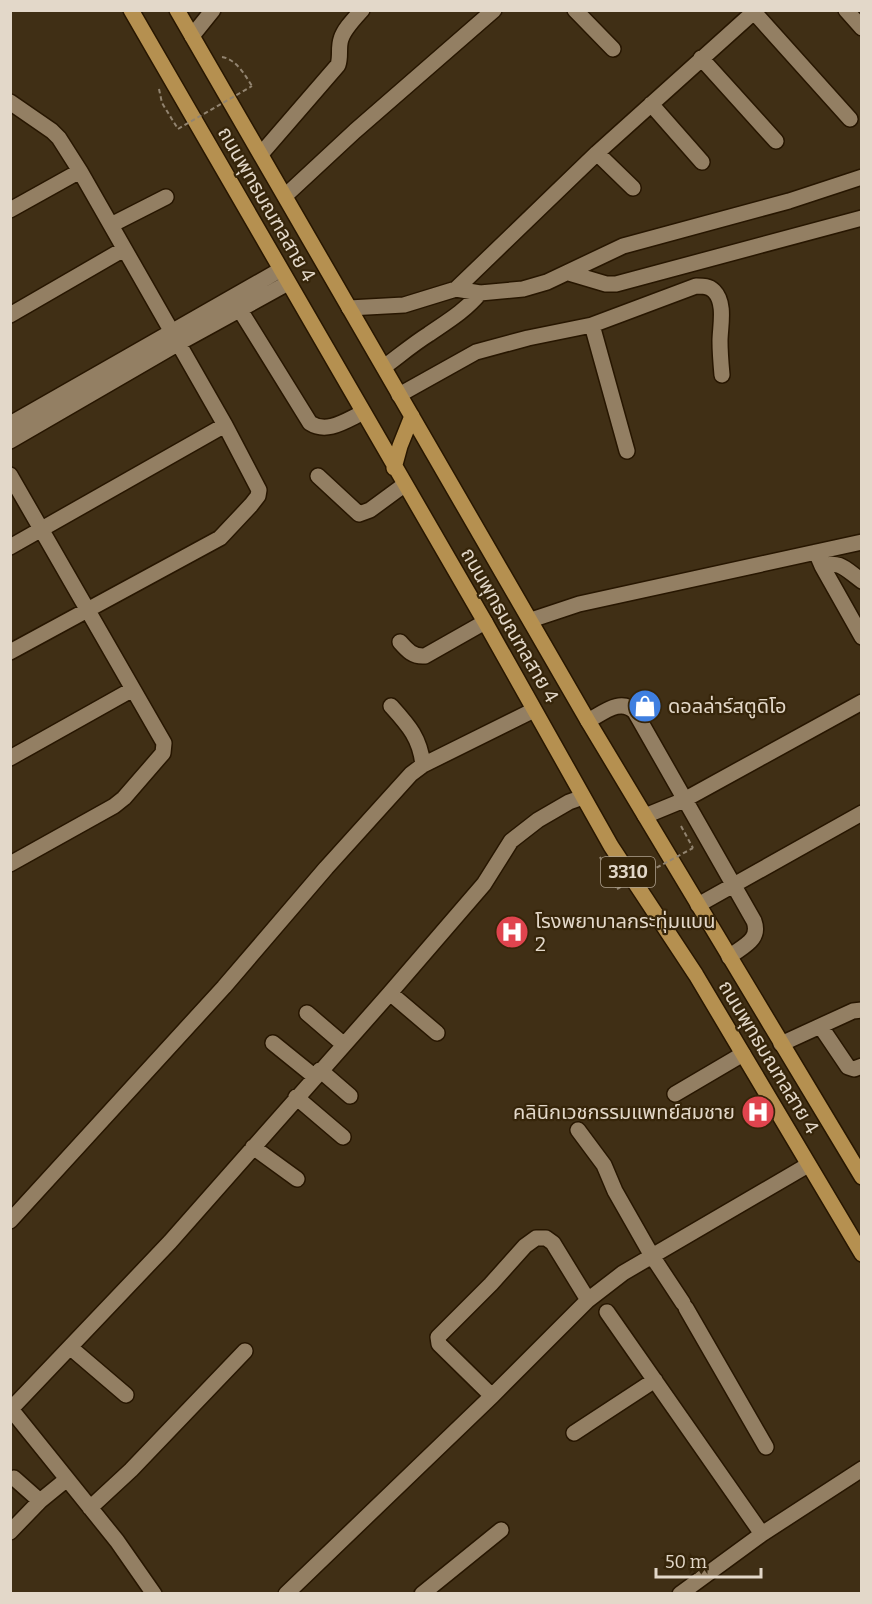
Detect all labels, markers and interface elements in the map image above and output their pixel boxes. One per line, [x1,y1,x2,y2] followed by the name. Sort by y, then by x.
[213,122,321,286] street label: ถนนพุทธมณฑลสาย 4
[456,543,564,707] street label: ถนนพุทธมณฑลสาย 4
[627,688,663,724] shop icon: ดอลล่าร์สตูดิโอ
[668,694,786,719] place label: ดอลล่าร์สตูดิโอ
[601,857,655,887] road number: 3310
[535,909,715,956] place label: โรงพยาบาลกระทุ่มแบน 2
[494,914,530,950] hospital icon: โรงพยาบาลกระทุ่มแบน 2
[714,976,825,1138] street label: ถนนพุทธมณฑลสาย 4
[740,1094,776,1130] hospital icon: คลินิกเวชกรรมแพทย์สมชาย
[513,1100,735,1124] place label: คลินิกเวชกรรมแพทย์สมชาย
[656,1541,761,1579] scale bar
[665,1551,707,1573] text: 50 m

